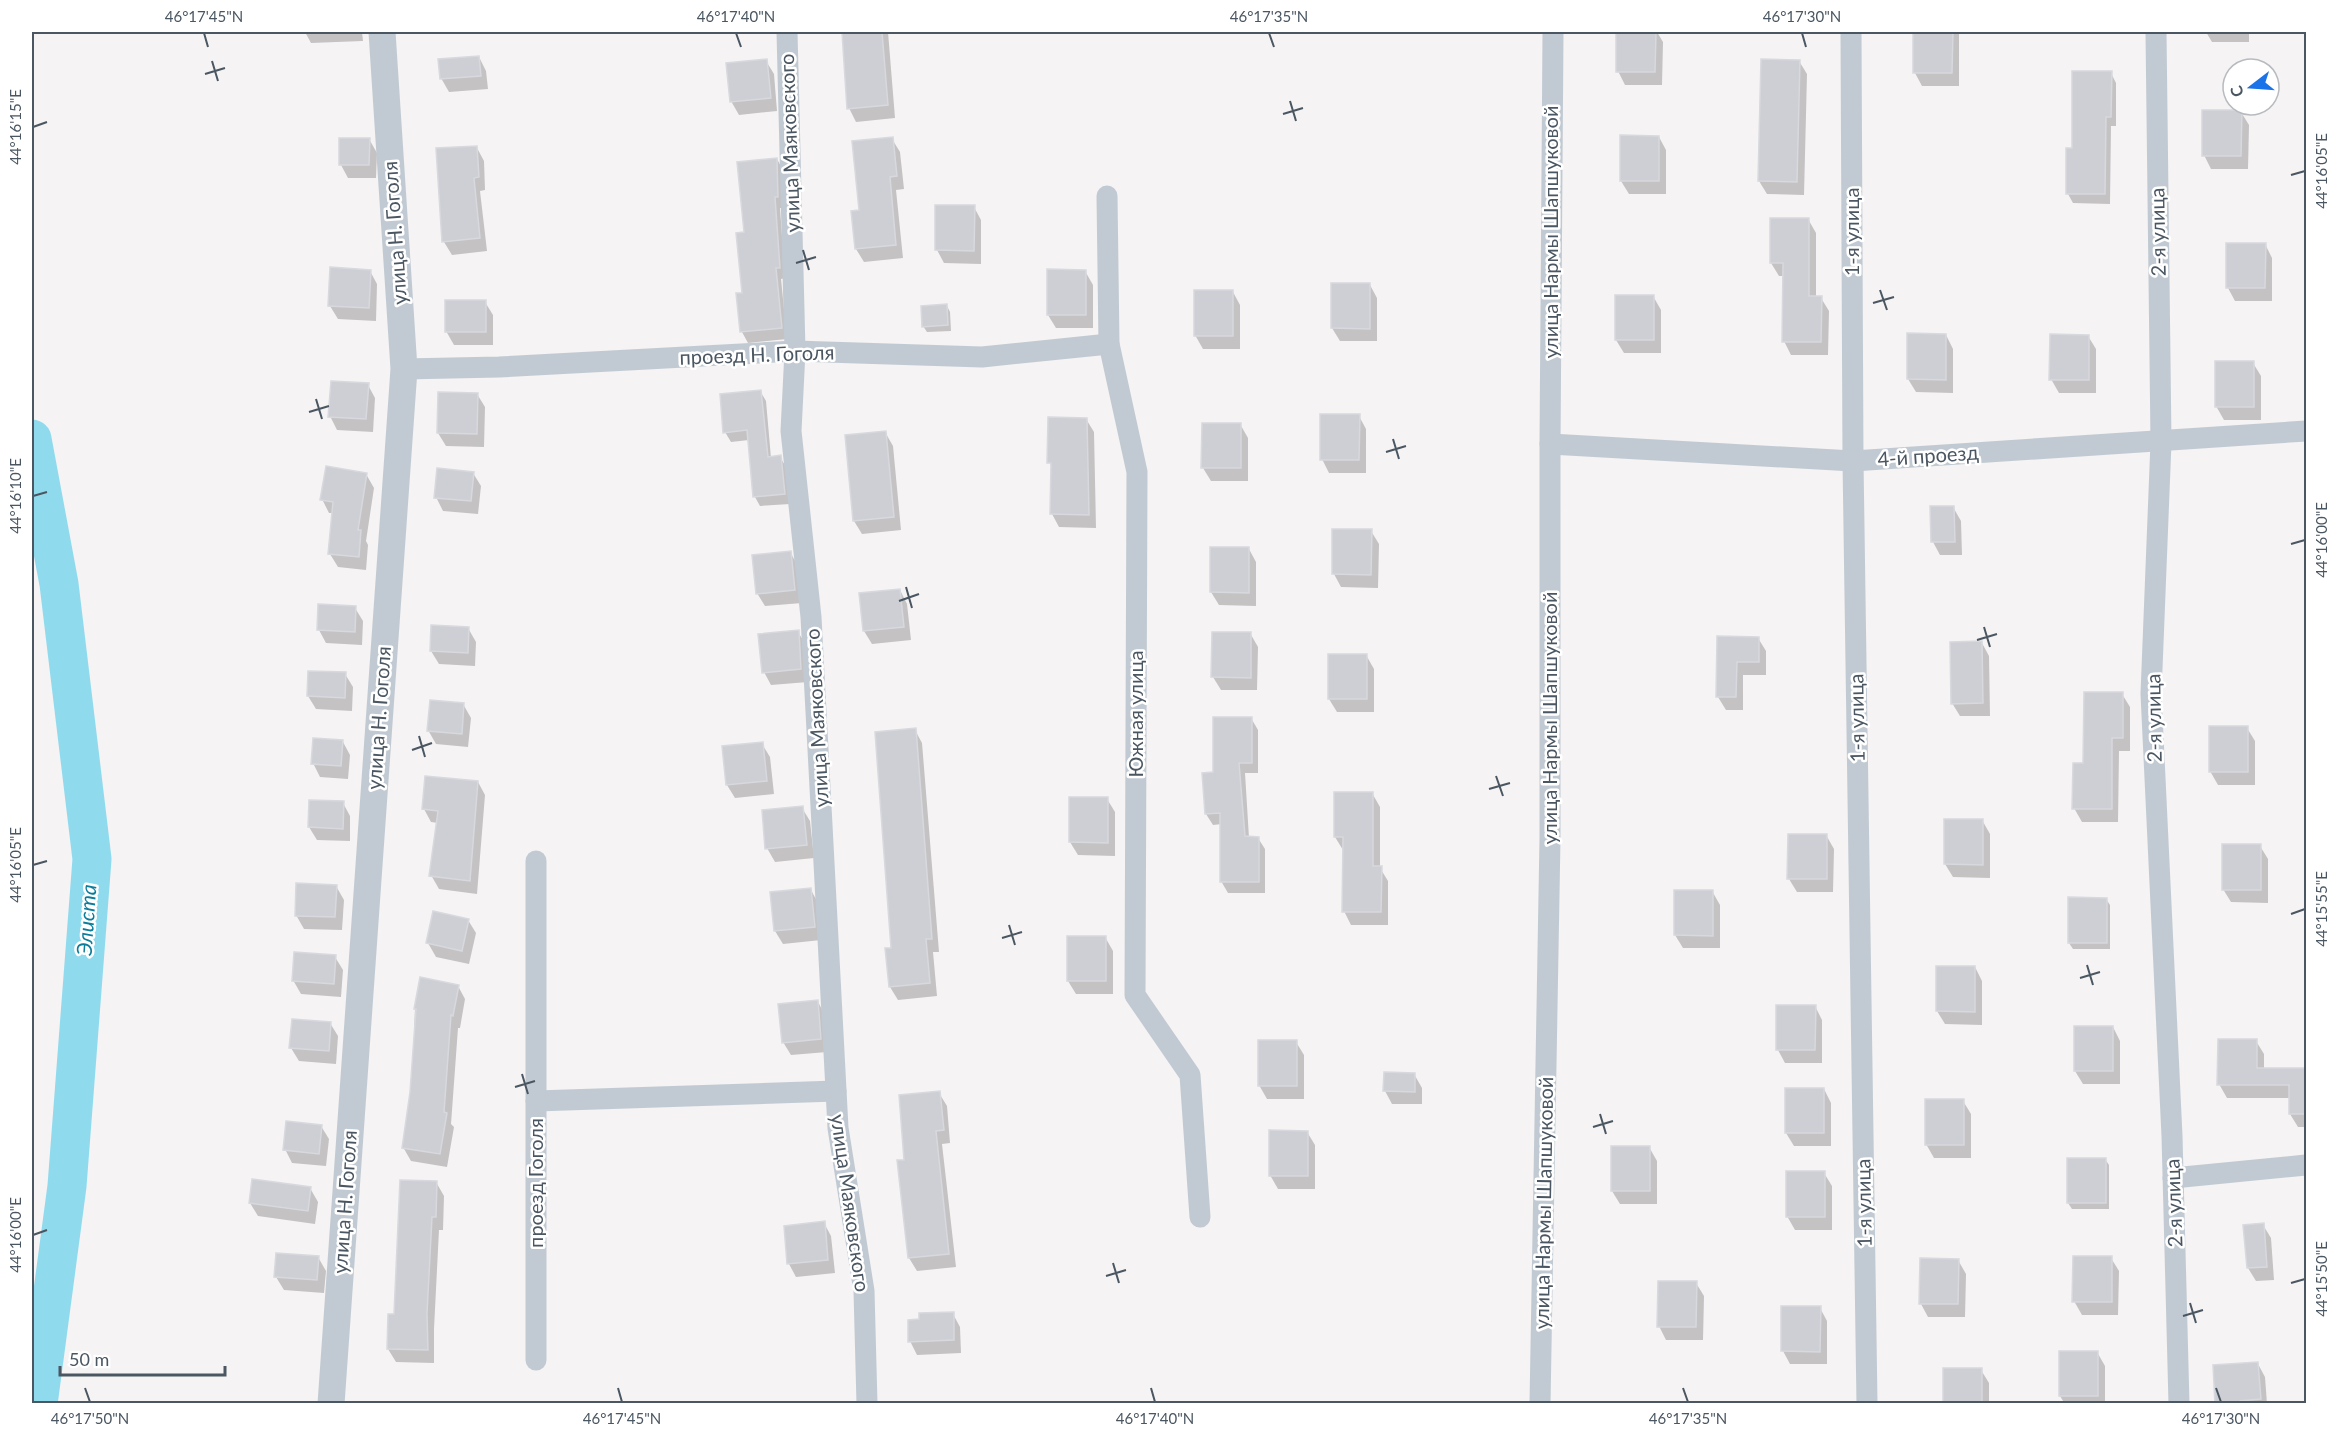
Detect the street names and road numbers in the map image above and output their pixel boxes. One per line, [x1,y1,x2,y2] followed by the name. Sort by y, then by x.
[774,53,804,233] street label: улица Маяковского
[1538,106,1562,358] street label: улица Нармы Шапшуковой
[377,160,411,306] street label: улица Н. Гоголя
[2144,187,2170,277] street label: 2-я улица
[1839,188,1863,276] street label: 1-я улица
[679,339,835,369] street label: проезд Н. Гоголя
[1877,439,1979,471] street label: 4-й проезд
[1537,592,1561,844] street label: улица Нармы Шапшуковой
[799,628,833,808] street label: улица Маяковского
[361,645,395,791] street label: улица Н. Гоголя
[1123,650,1147,778] street label: Южная улица
[1843,673,1869,763] street label: 1-я улица
[2140,673,2166,763] street label: 2-я улица
[1529,1076,1557,1330] street label: улица Нармы Шапшуковой
[827,1113,875,1293] street label: улица Маяковского
[523,1118,547,1248] street label: проезд Гоголя
[327,1129,361,1275] street label: улица Н. Гоголя
[1850,1158,1876,1248] street label: 1-я улица
[2159,1158,2187,1248] street label: 2-я улица

